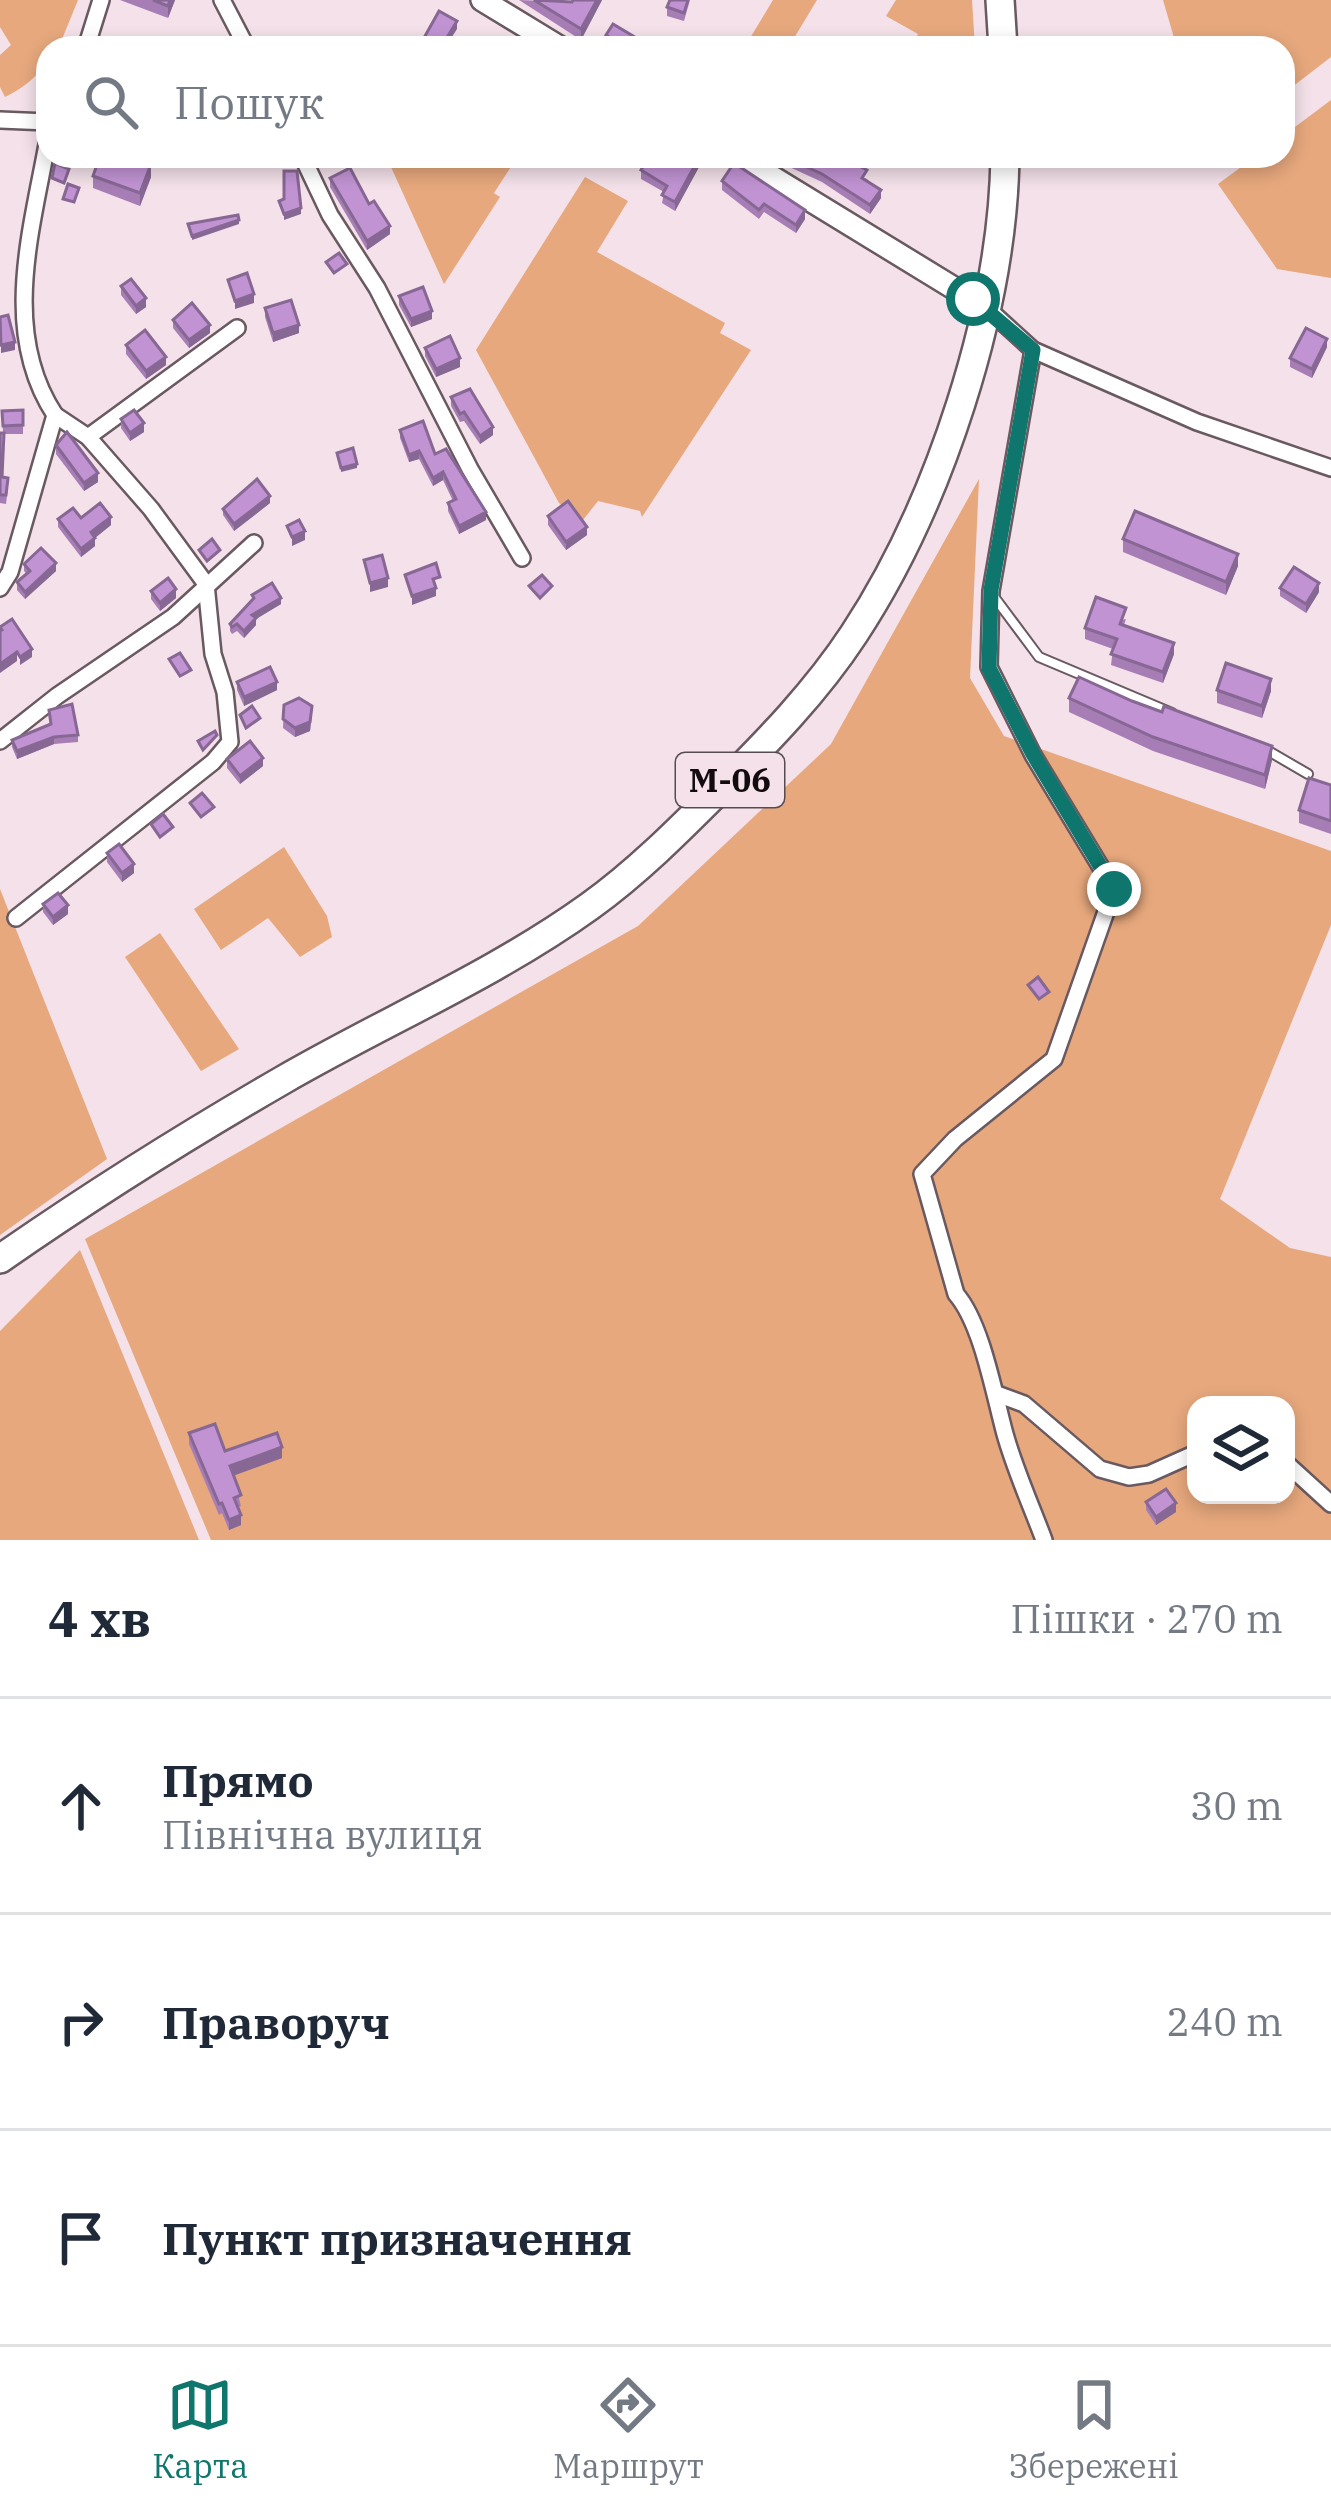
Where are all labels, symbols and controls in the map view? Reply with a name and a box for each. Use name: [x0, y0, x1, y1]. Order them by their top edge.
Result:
search box: [36, 36, 1295, 168]
icon: search: [78, 69, 144, 135]
text: Пошук: [174, 73, 324, 131]
route start: [946, 272, 1000, 326]
road number: М-06: [676, 753, 784, 807]
route end: [1087, 862, 1141, 916]
map controls: [1187, 1396, 1295, 1504]
button: layers: [1187, 1396, 1295, 1504]
text: 4 хв: [48, 1585, 151, 1651]
text: Пішки · 270 m: [1010, 1593, 1283, 1644]
text: Прямо: [162, 1751, 314, 1809]
icon: ahead: [48, 1773, 114, 1839]
text: 30 m: [1190, 1780, 1283, 1831]
text: Північна вулиця: [162, 1809, 483, 1860]
icon: right: [48, 1989, 114, 2055]
text: Праворуч: [162, 1993, 390, 2051]
text: 240 m: [1167, 1996, 1283, 2047]
icon: arrive: [48, 2205, 114, 2271]
text: Пункт призначення: [162, 2209, 632, 2267]
tab: Карта: [152, 2372, 248, 2487]
tab: Маршрут: [553, 2372, 704, 2487]
tab: Збережені: [1009, 2372, 1179, 2487]

